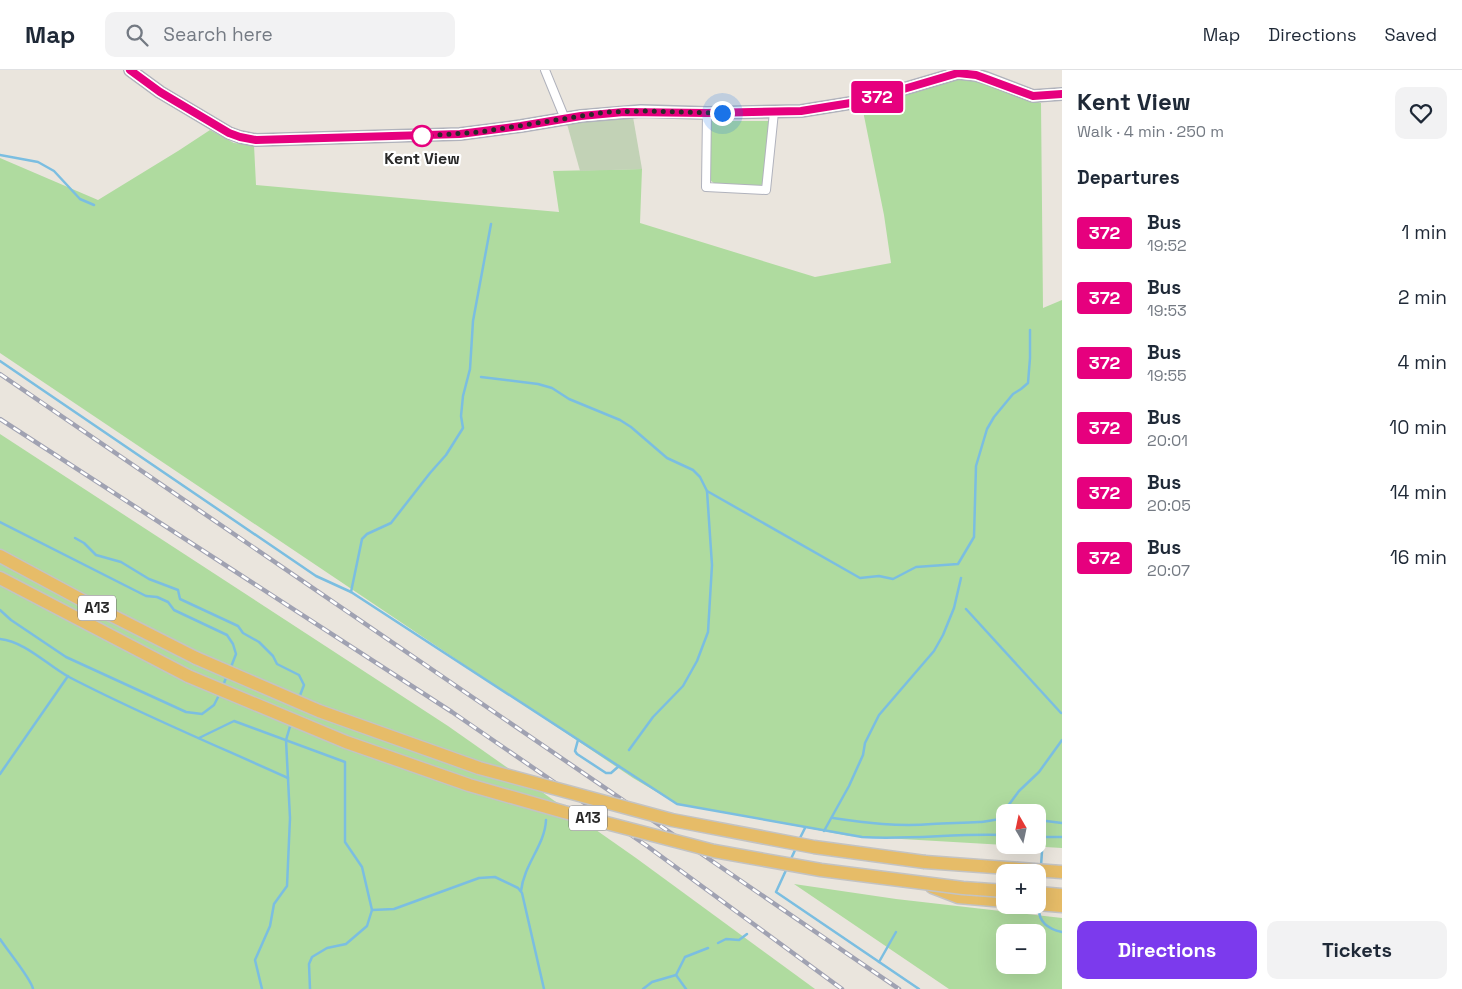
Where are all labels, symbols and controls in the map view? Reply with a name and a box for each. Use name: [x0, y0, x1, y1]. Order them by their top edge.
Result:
search box: [105, 12, 455, 57]
text: Map: [25, 19, 75, 50]
icon: search: [123, 21, 151, 49]
text: Search here: [163, 22, 273, 47]
text: Map: [1203, 23, 1240, 46]
text: Directions: [1268, 23, 1357, 46]
text: Saved: [1385, 23, 1437, 46]
line badge: 372: [848, 81, 906, 113]
text: 372: [861, 85, 893, 108]
text: Kent View: [1077, 86, 1191, 117]
button: heart: [1395, 87, 1447, 139]
your location: [710, 101, 735, 126]
text: Walk · 4 min · 250 m: [1077, 121, 1224, 142]
marker: Kent View: [411, 125, 433, 147]
place label: Kent View: [384, 148, 460, 169]
text: Departures: [1077, 165, 1180, 190]
text: Bus: [1147, 210, 1181, 235]
text: 1 min: [1402, 220, 1447, 245]
text: 372: [1089, 221, 1120, 244]
text: 19:52: [1147, 235, 1187, 256]
text: Bus: [1147, 275, 1181, 300]
text: 2 min: [1398, 285, 1447, 310]
text: 372: [1089, 286, 1120, 309]
text: 19:53: [1147, 300, 1187, 321]
text: Bus: [1147, 340, 1181, 365]
text: 4 min: [1398, 350, 1447, 375]
text: 372: [1089, 351, 1120, 374]
text: 19:55: [1147, 365, 1187, 386]
text: Bus: [1147, 405, 1181, 430]
text: 10 min: [1389, 415, 1447, 440]
text: 372: [1089, 416, 1120, 439]
text: 20:01: [1147, 430, 1188, 451]
text: Bus: [1147, 470, 1181, 495]
text: 14 min: [1390, 480, 1447, 505]
text: 372: [1089, 481, 1120, 504]
text: 20:05: [1147, 495, 1191, 516]
text: Bus: [1147, 535, 1181, 560]
text: 16 min: [1390, 545, 1447, 570]
text: 372: [1089, 546, 1120, 569]
text: 20:07: [1147, 560, 1190, 581]
road number: A13: [78, 596, 116, 620]
north arrow: [996, 804, 1046, 854]
map controls: [996, 804, 1046, 974]
road number: A13: [569, 806, 607, 830]
button: +: [996, 864, 1046, 914]
button: Directions: [1077, 921, 1257, 979]
button: Tickets: [1267, 921, 1447, 979]
button: −: [996, 924, 1046, 974]

